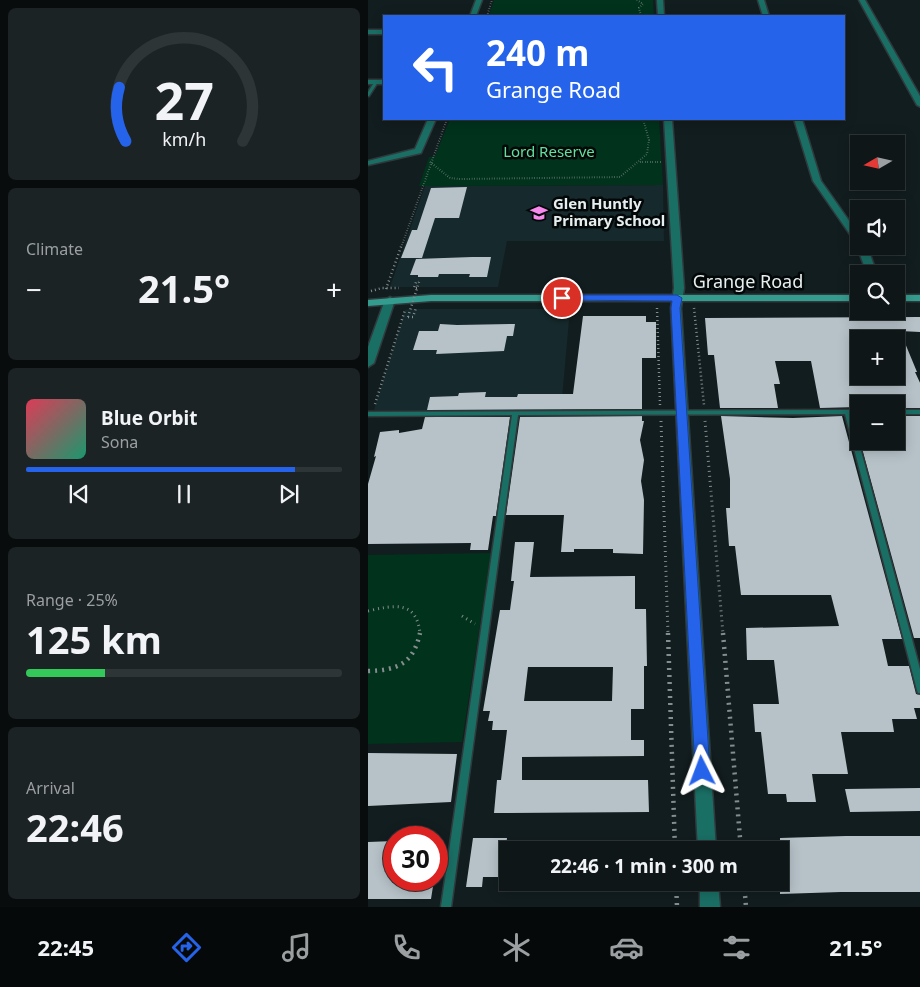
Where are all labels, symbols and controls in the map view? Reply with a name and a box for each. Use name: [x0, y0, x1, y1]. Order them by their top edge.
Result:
text: 240 m: [486, 29, 589, 76]
icon: left: [403, 35, 468, 100]
text: 27: [154, 64, 214, 135]
text: Grange Road: [486, 74, 621, 104]
text: km/h: [162, 127, 206, 151]
north arrow: [850, 135, 906, 190]
map controls: [850, 135, 905, 450]
park label: Lord Reserve: [503, 141, 595, 161]
place label: Glen Huntly Primary School: [553, 193, 665, 230]
button: sound: [850, 200, 905, 255]
school or university icon: Glen Huntly Primary School: [529, 203, 549, 223]
text: Climate: [26, 238, 83, 260]
text: 21.5°: [138, 262, 230, 314]
button: search: [850, 265, 905, 320]
street label: Grange Road: [693, 269, 803, 293]
text: −: [26, 270, 42, 308]
text: +: [326, 270, 342, 308]
pin: [541, 277, 583, 319]
icon: arrive: [548, 284, 576, 312]
button: +: [850, 330, 905, 385]
button: −: [850, 395, 905, 450]
text: Blue Orbit: [101, 405, 197, 431]
text: Sona: [101, 431, 138, 453]
icon: previous: [65, 480, 93, 508]
icon: pause: [170, 480, 198, 508]
icon: next: [275, 480, 303, 508]
text: Range · 25%: [26, 589, 118, 611]
text: 125 km: [26, 613, 162, 665]
position arrow: [675, 744, 727, 796]
text: Arrival: [26, 777, 75, 799]
text: 22:46: [26, 801, 124, 853]
speed limit sign: 30: [383, 826, 448, 891]
text: 22:46 · 1 min · 300 m: [550, 853, 738, 879]
icon: directions: [169, 930, 204, 965]
icon: music: [279, 930, 314, 965]
icon: phone: [389, 930, 424, 965]
icon: climate: [499, 930, 534, 965]
icon: car: [609, 930, 644, 965]
icon: filters: [719, 930, 754, 965]
text: 22:45: [38, 932, 94, 962]
text: 21.5°: [829, 932, 882, 962]

